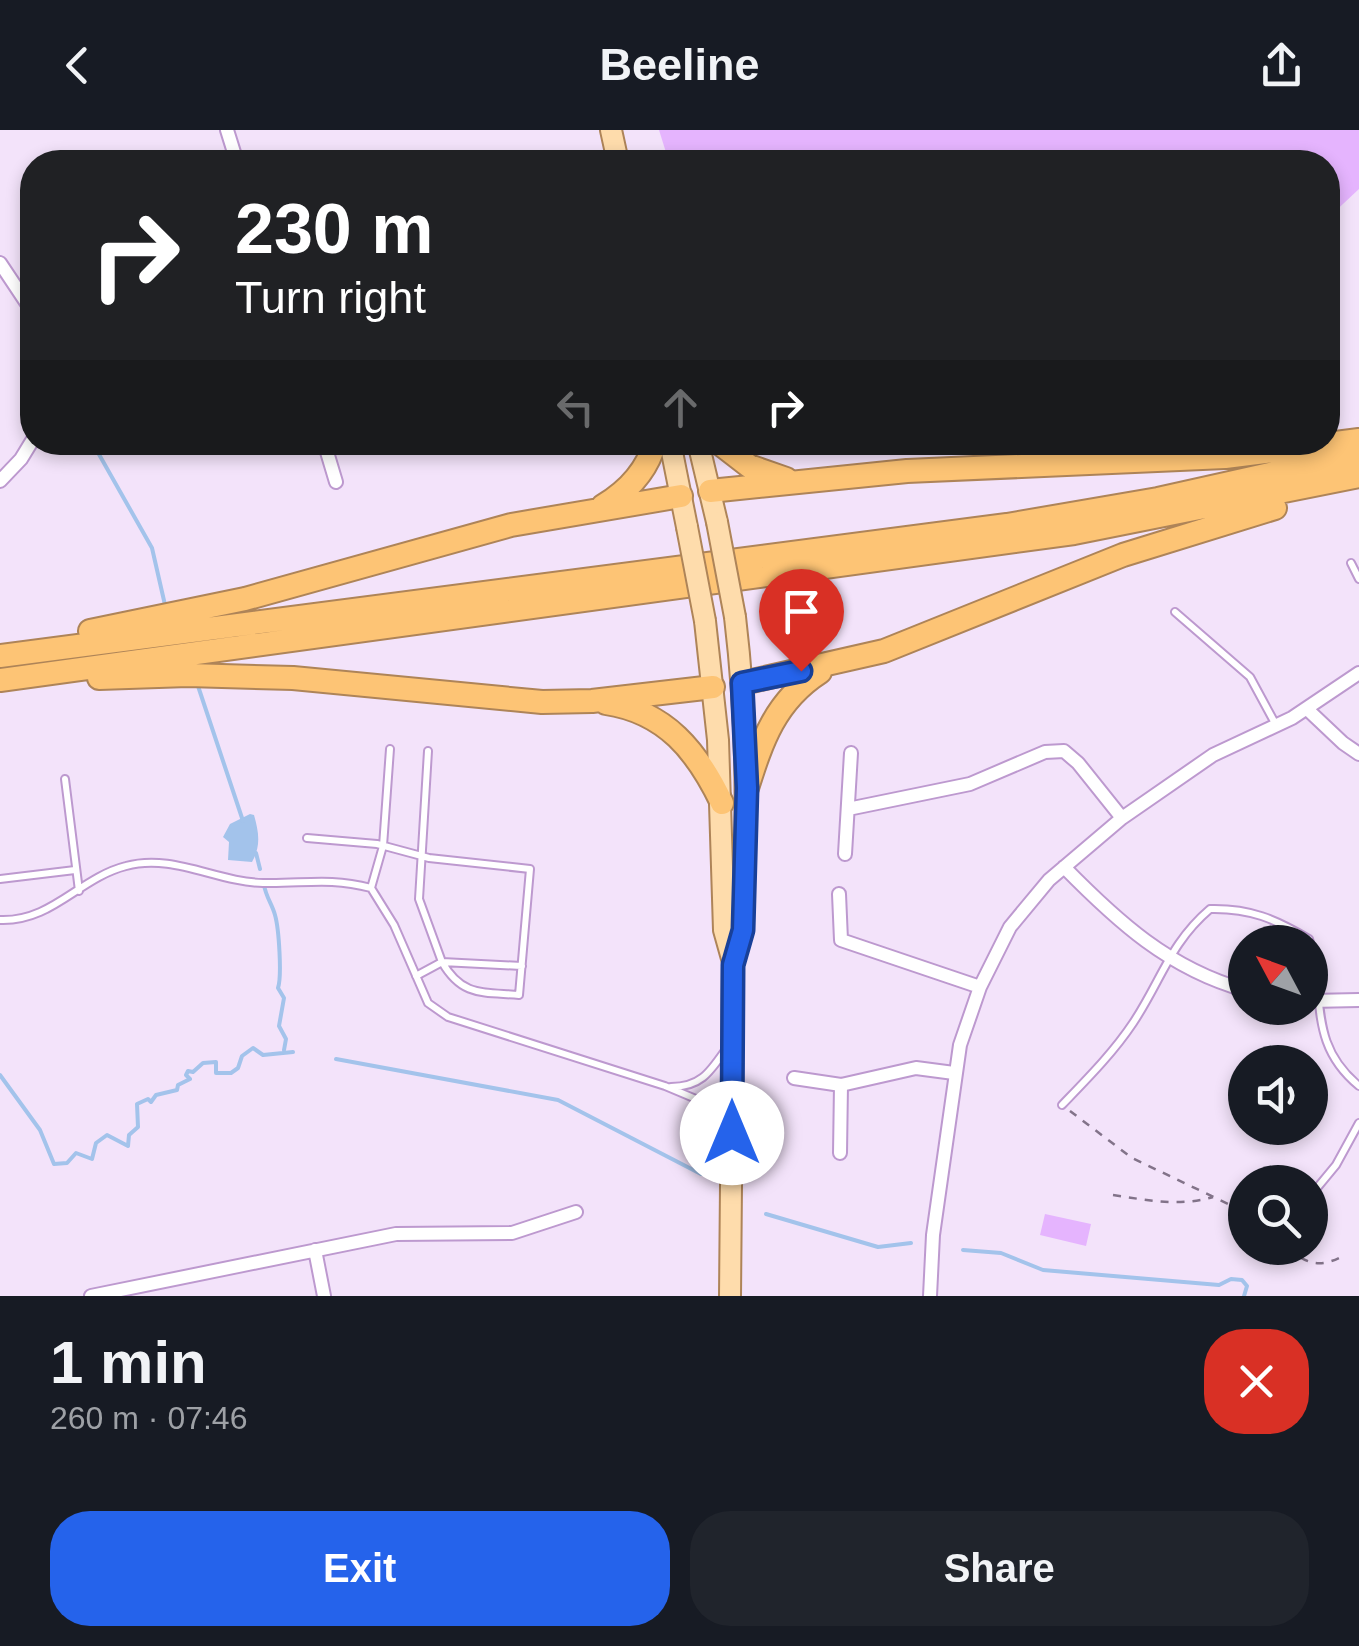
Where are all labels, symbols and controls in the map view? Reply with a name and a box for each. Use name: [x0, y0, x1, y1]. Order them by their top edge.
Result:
icon: back: [50, 38, 105, 93]
icon: share: [1254, 38, 1309, 93]
text: Beeline: [599, 39, 760, 90]
icon: right: [70, 190, 200, 320]
text: 230 m: [235, 190, 433, 268]
text: Turn right: [235, 272, 426, 323]
icon: left: [548, 380, 603, 435]
icon: ahead: [653, 380, 708, 435]
icon: right: [758, 380, 813, 435]
pin: [759, 569, 844, 672]
icon: arrive: [774, 584, 829, 639]
north arrow: [1228, 925, 1328, 1025]
map controls: [1228, 925, 1328, 1265]
button: sound: [1228, 1045, 1328, 1145]
position arrow: [680, 1081, 784, 1185]
button: search: [1228, 1165, 1328, 1265]
text: 1 min: [50, 1329, 207, 1396]
button: close: [1204, 1329, 1309, 1434]
text: 260 m · 07:46: [50, 1400, 247, 1436]
button: Exit: [50, 1511, 670, 1626]
button: Share: [690, 1511, 1309, 1626]

